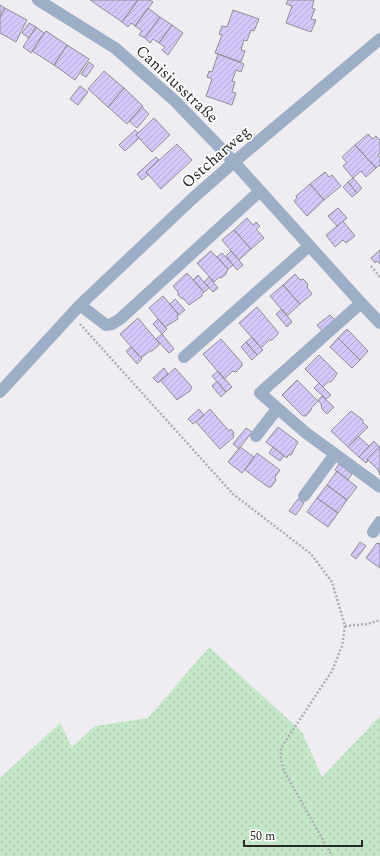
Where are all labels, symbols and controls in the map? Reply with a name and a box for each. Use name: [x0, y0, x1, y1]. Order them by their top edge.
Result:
street label: Canisiusstraße: [130, 39, 224, 129]
street label: Ostcharweg: [176, 120, 256, 194]
scale bar: [244, 822, 362, 848]
text: 50 m: [250, 827, 275, 846]

